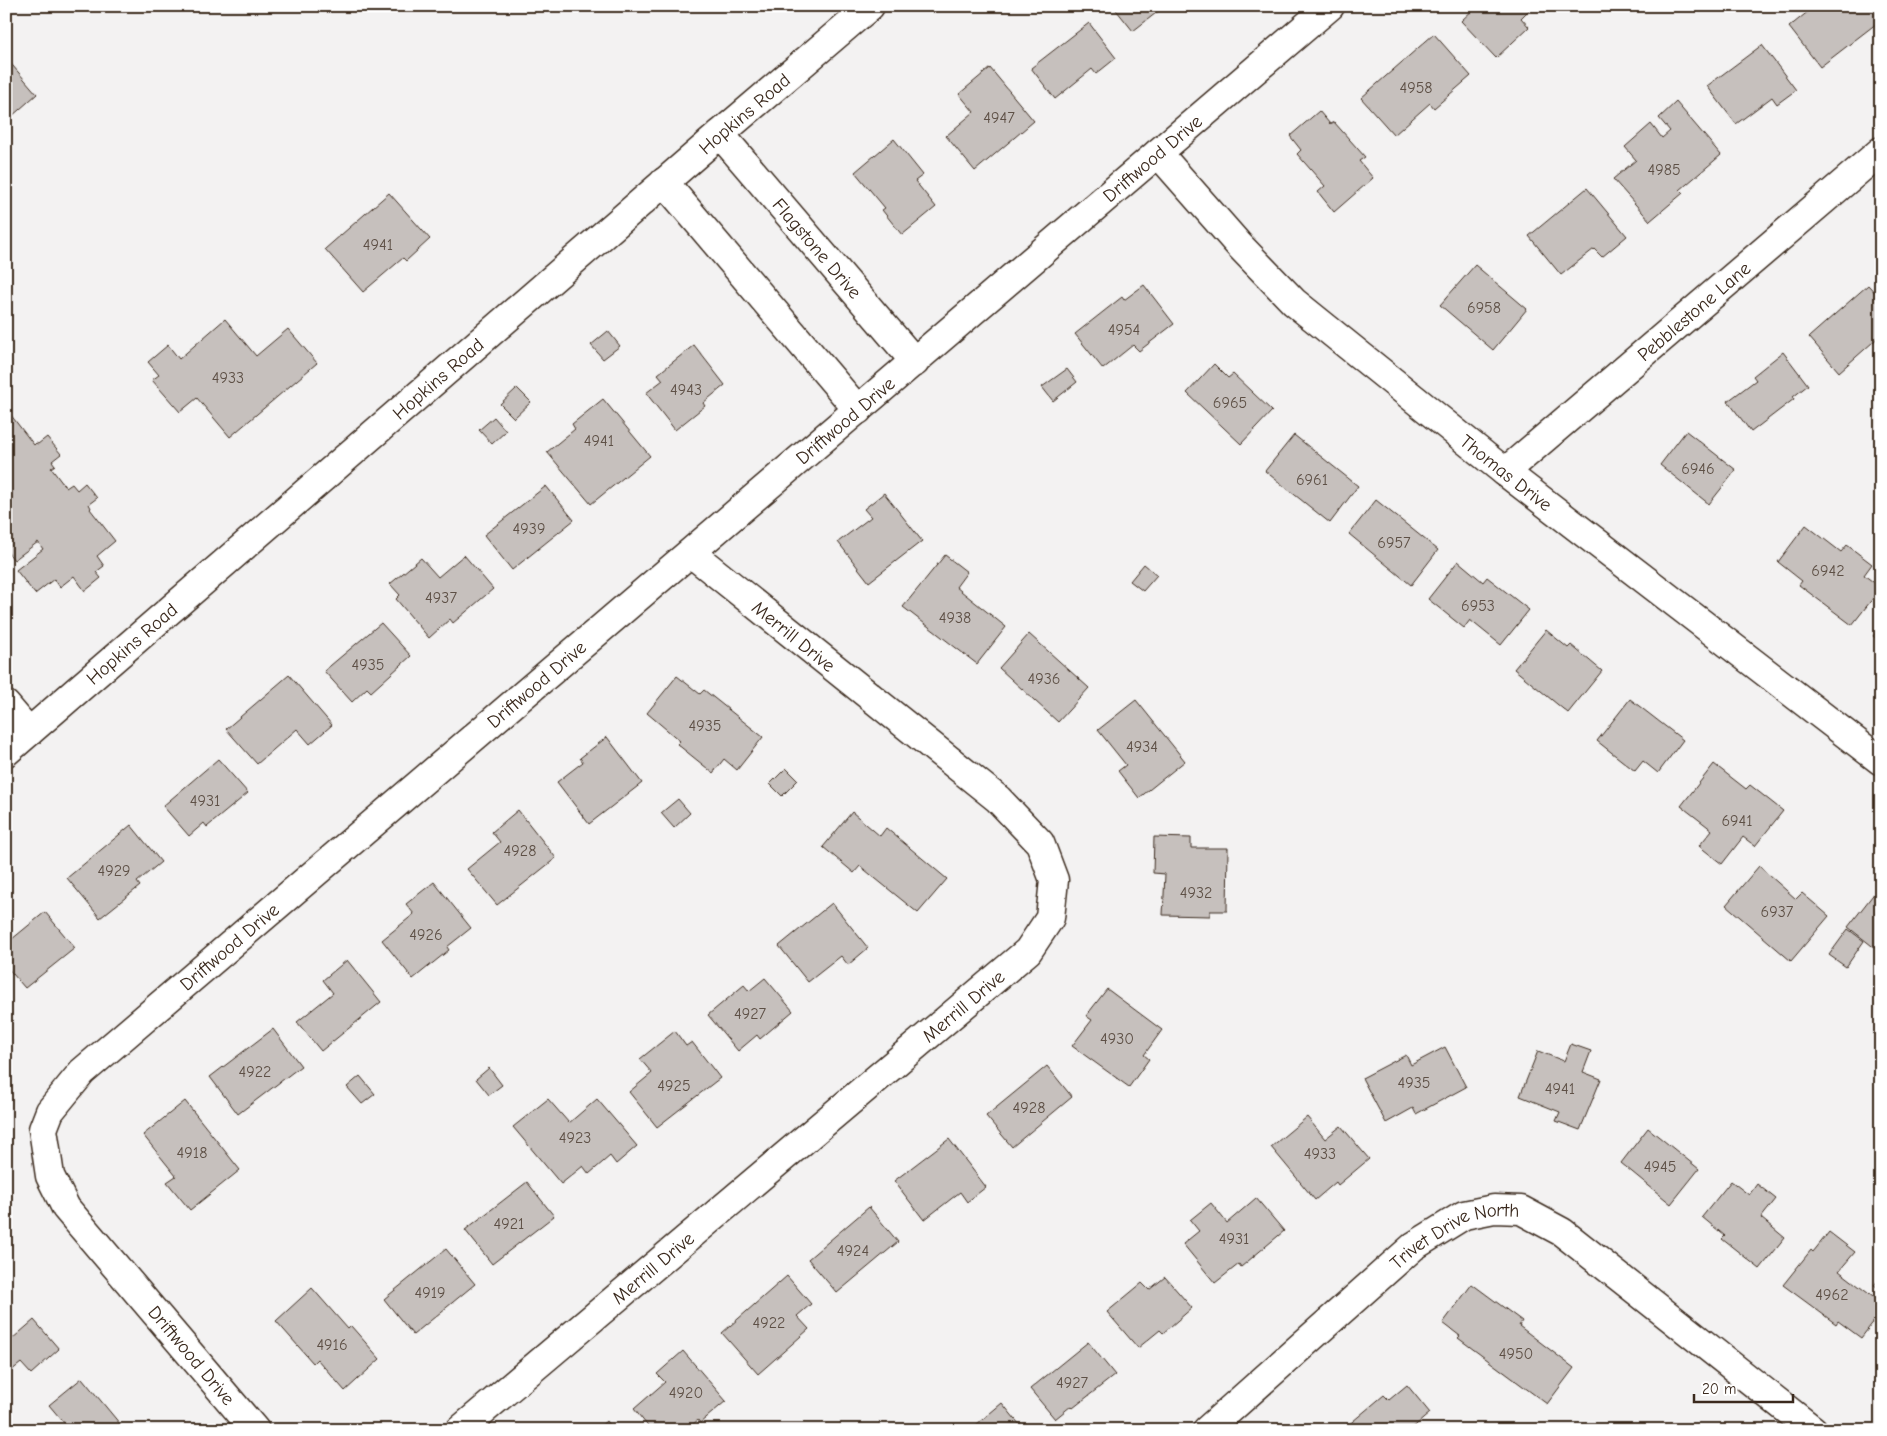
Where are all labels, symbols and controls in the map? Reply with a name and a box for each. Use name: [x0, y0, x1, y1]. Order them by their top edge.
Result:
street label: Hopkins Road: [695, 69, 795, 159]
house number: 4958: [1399, 79, 1433, 97]
house number: 4947: [983, 109, 1015, 127]
street label: Driftwood Drive: [1099, 110, 1207, 207]
house number: 4985: [1647, 161, 1681, 179]
street label: Flagstone Drive: [768, 194, 866, 303]
house number: 4941: [363, 236, 393, 254]
street label: Pebblestone Lane: [1633, 257, 1755, 366]
house number: 6958: [1467, 299, 1501, 317]
house number: 4954: [1108, 321, 1140, 339]
street label: Hopkins Road: [388, 334, 488, 424]
house number: 4933: [212, 369, 244, 387]
street label: Driftwood Drive: [792, 373, 900, 469]
house number: 4943: [670, 381, 702, 399]
house number: 6965: [1213, 394, 1247, 412]
street label: Thomas Drive: [1455, 430, 1556, 516]
house number: 4941: [584, 432, 614, 450]
house number: 6946: [1681, 460, 1715, 478]
house number: 6961: [1296, 471, 1328, 489]
house number: 4939: [513, 520, 545, 538]
house number: 6957: [1377, 534, 1411, 552]
house number: 6942: [1811, 562, 1845, 580]
house number: 4937: [425, 589, 457, 607]
street label: Merrill Drive: [747, 597, 839, 677]
house number: 6953: [1461, 597, 1495, 615]
street label: Hopkins Road: [82, 599, 182, 690]
house number: 4938: [939, 609, 971, 627]
street label: Driftwood Drive: [483, 636, 591, 733]
house number: 4935: [351, 656, 385, 674]
house number: 4936: [1027, 670, 1061, 688]
house number: 4935: [688, 717, 722, 735]
house number: 4934: [1126, 738, 1158, 756]
house number: 4931: [190, 792, 220, 810]
house number: 6941: [1721, 812, 1753, 830]
house number: 4928: [504, 842, 536, 860]
house number: 4929: [97, 862, 131, 880]
house number: 4932: [1180, 884, 1212, 902]
street label: Driftwood Drive: [176, 899, 284, 995]
house number: 6937: [1761, 903, 1794, 921]
house number: 4926: [409, 926, 443, 944]
street label: Merrill Drive: [918, 966, 1009, 1047]
house number: 4927: [734, 1005, 766, 1023]
house number: 4930: [1100, 1030, 1134, 1048]
house number: 4922: [239, 1063, 271, 1081]
house number: 4935: [1397, 1074, 1431, 1092]
house number: 4925: [657, 1077, 691, 1095]
house number: 4941: [1545, 1080, 1575, 1098]
house number: 4928: [1013, 1099, 1045, 1117]
house number: 4923: [559, 1129, 591, 1147]
house number: 4918: [177, 1144, 207, 1162]
house number: 4933: [1304, 1145, 1336, 1163]
house number: 4945: [1644, 1158, 1676, 1176]
street label: Trivet Drive North: [1386, 1199, 1520, 1274]
house number: 4921: [494, 1215, 524, 1233]
street label: Merrill Drive: [608, 1227, 699, 1309]
house number: 4931: [1219, 1230, 1249, 1248]
house number: 4924: [837, 1242, 869, 1260]
house number: 4919: [414, 1284, 446, 1302]
house number: 4962: [1815, 1286, 1849, 1304]
street label: Driftwood Drive: [143, 1301, 239, 1410]
house number: 4922: [753, 1314, 785, 1332]
house number: 4916: [316, 1336, 348, 1354]
house number: 4950: [1499, 1345, 1533, 1363]
scale bar: [1694, 1371, 1793, 1403]
house number: 4927: [1056, 1374, 1088, 1392]
text: 20 m: [1702, 1380, 1736, 1398]
house number: 4920: [669, 1384, 703, 1402]

